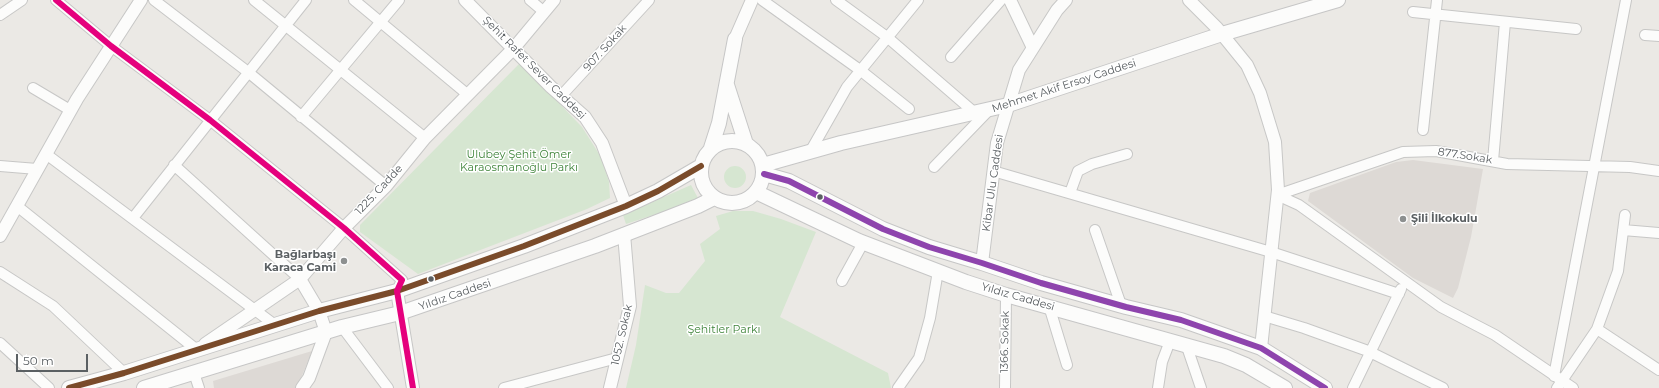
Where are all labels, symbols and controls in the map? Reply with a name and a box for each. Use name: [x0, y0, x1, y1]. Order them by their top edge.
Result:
street label: Şehit Rafet Sever Caddesi: [480, 14, 588, 122]
street label: 907. Sokak: [581, 22, 629, 74]
street label: Mehmet Akif Ersoy Caddesi: [990, 56, 1138, 116]
street label: Kibar Ulu Caddesi: [980, 134, 1006, 232]
street label: 877.Sokak: [1437, 145, 1493, 167]
park label: Ulubey Şehit Ömer Karaosmanoğlu Parkı: [460, 148, 578, 174]
street label: 1225. Cadde: [352, 162, 406, 218]
unlabelled marker: [815, 192, 825, 202]
place label: Şili İlkokulu: [1411, 212, 1478, 226]
marker: Şili İlkokulu: [1398, 214, 1408, 224]
place label: Bağlarbaşı Karaca Cami: [264, 248, 336, 274]
marker: Bağlarbaşı Karaca Cami: [339, 256, 349, 266]
unlabelled marker: [426, 274, 436, 284]
street label: Yıldız Caddesi: [417, 276, 493, 314]
street label: Yıldız Caddesi: [980, 280, 1056, 314]
street label: 1052. Sokak: [609, 303, 635, 367]
street label: 1366. Sokak: [998, 311, 1012, 373]
park label: Şehitler Parkı: [687, 323, 761, 337]
scale bar: [18, 346, 90, 372]
text: 50 m: [23, 353, 54, 368]

